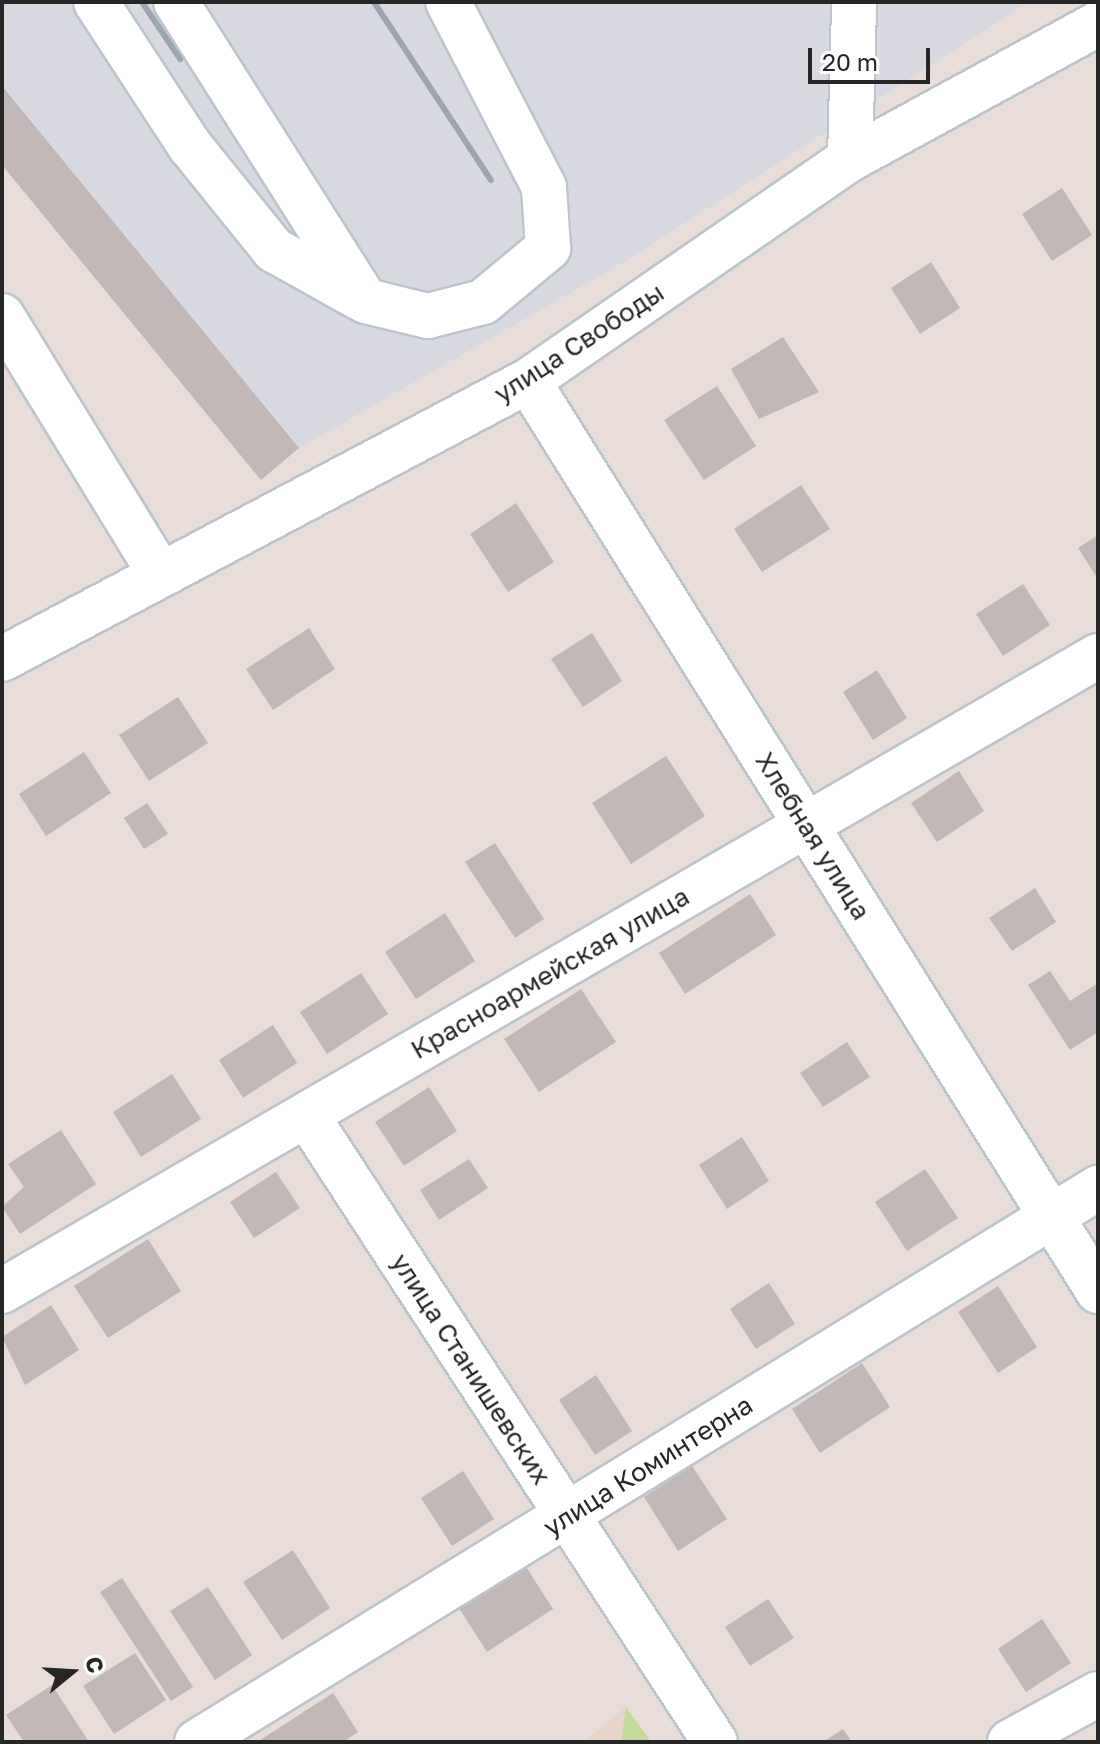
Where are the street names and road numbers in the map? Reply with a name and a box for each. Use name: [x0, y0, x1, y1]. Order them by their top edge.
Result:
street label: улица Свободы: [488, 276, 670, 410]
street label: Хлебная улица: [749, 747, 877, 925]
street label: Красноармейская улица: [405, 881, 695, 1065]
street label: улица Станишевских: [385, 1248, 557, 1490]
street label: улица Коминтерна: [538, 1389, 758, 1543]

